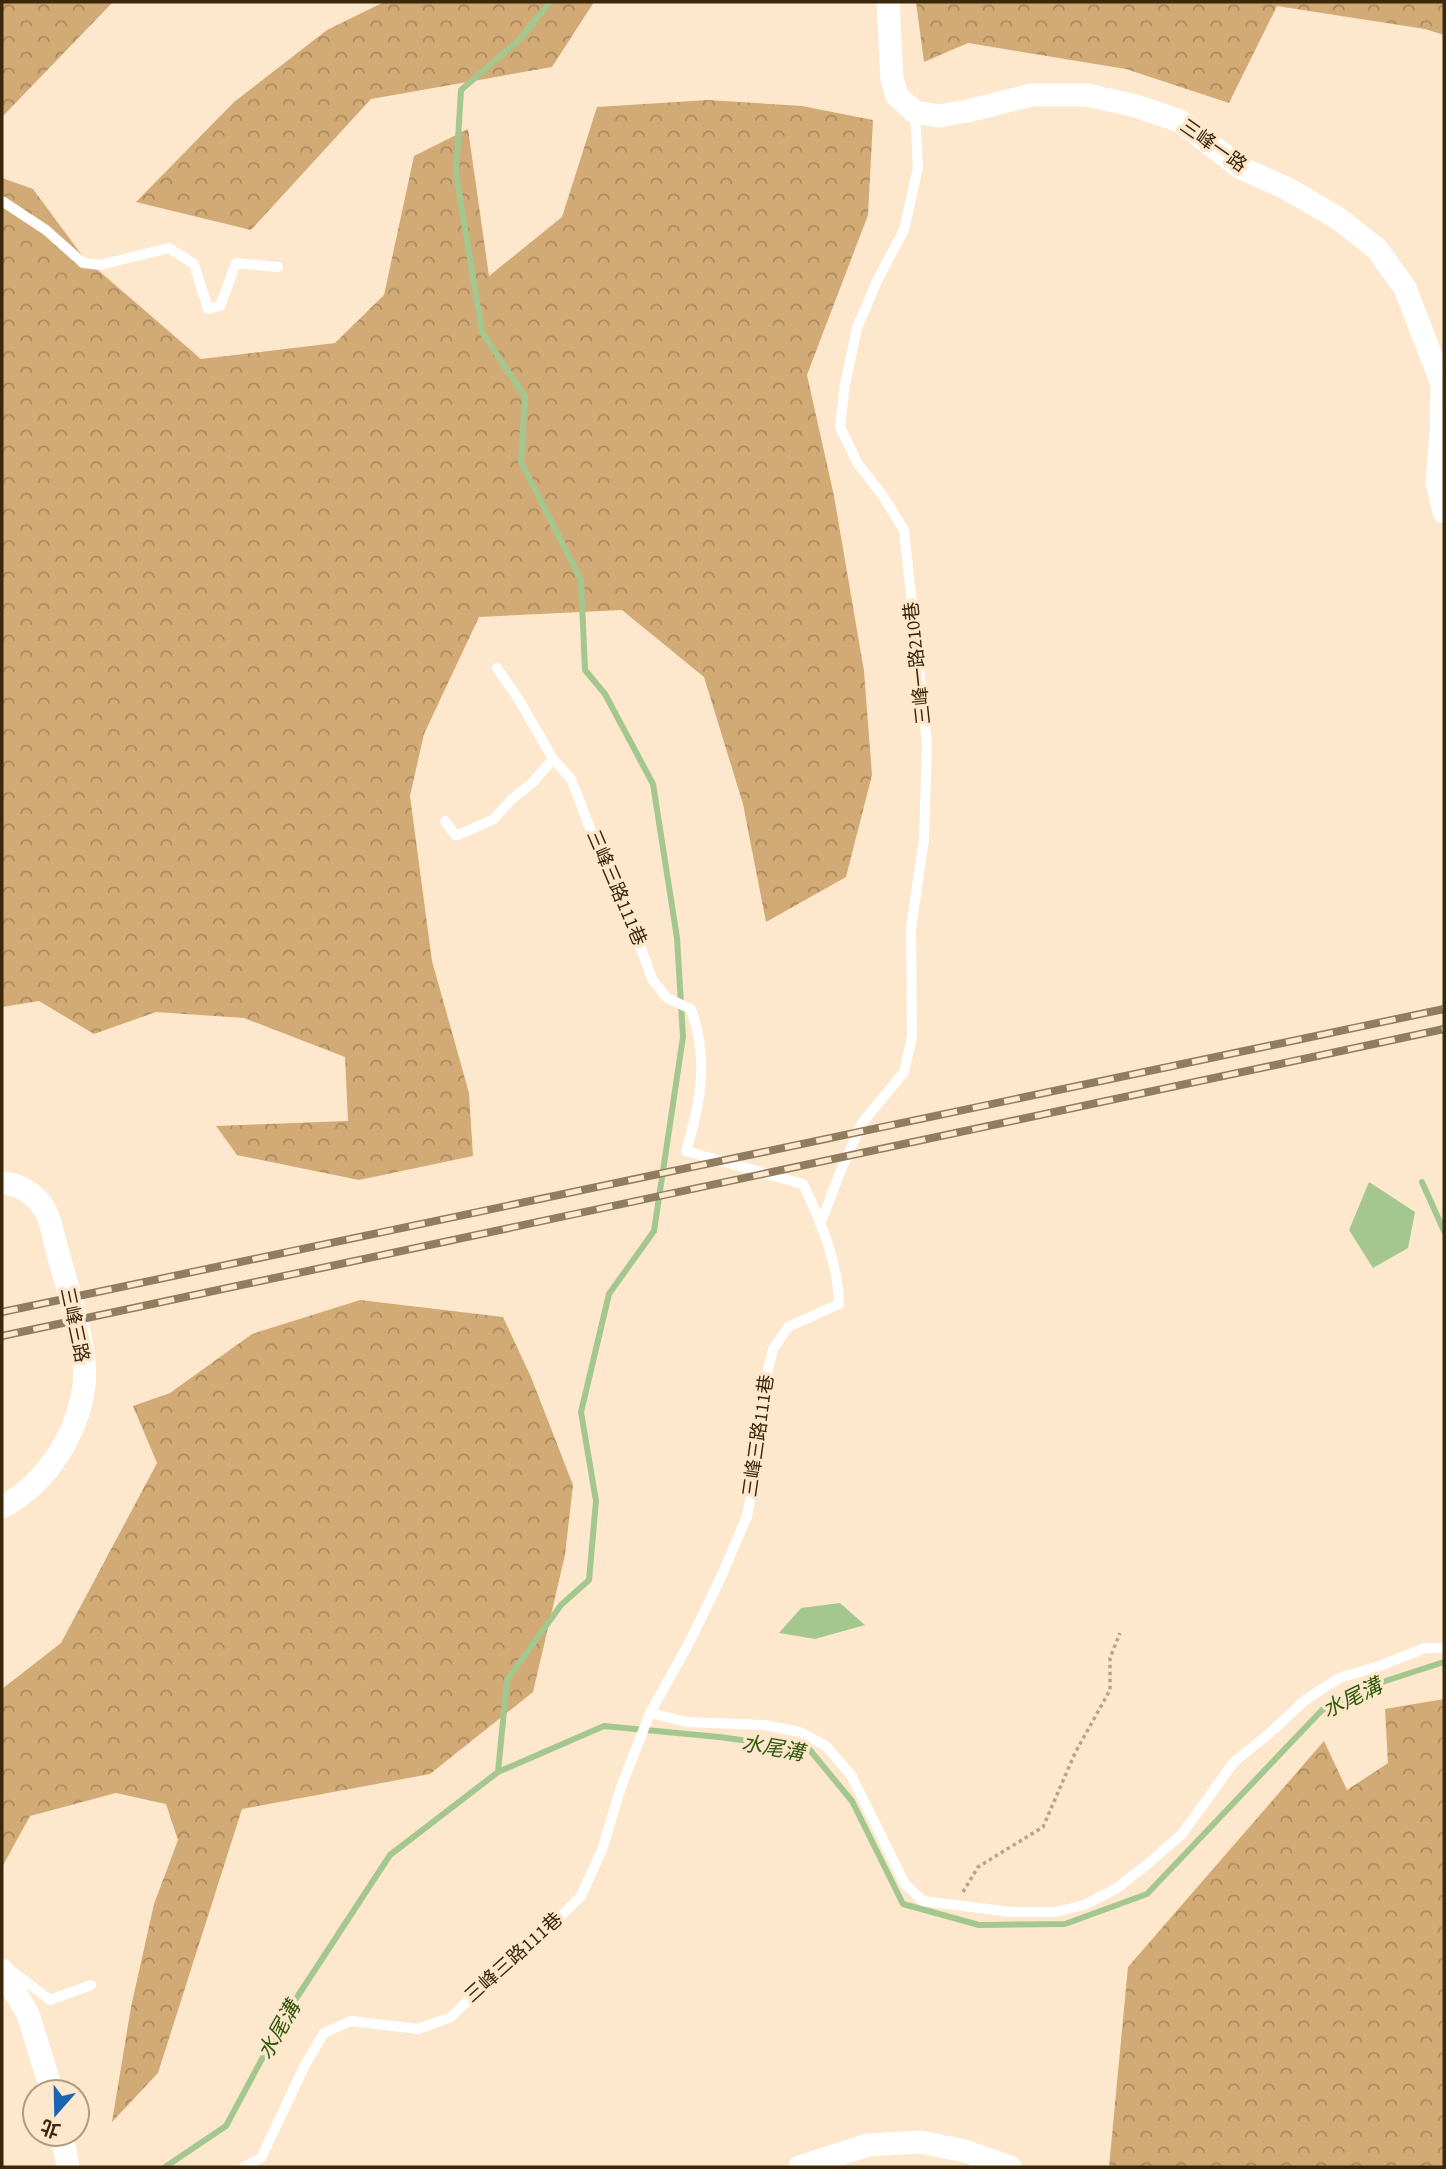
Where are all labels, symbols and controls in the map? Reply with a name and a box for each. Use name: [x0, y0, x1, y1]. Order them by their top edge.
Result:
street label: 三峰一路: [1174, 113, 1252, 179]
street label: 三峰一路210巷: [898, 600, 938, 726]
street label: 三峰三路111巷: [579, 826, 653, 950]
street label: 三峰三路: [53, 1285, 95, 1365]
street label: 三峰三路111巷: [737, 1373, 781, 1499]
water label: 水尾溝: [1317, 1669, 1390, 1725]
water label: 水尾溝: [739, 1728, 810, 1769]
street label: 三峰三路111巷: [459, 1907, 569, 2009]
water label: 水尾溝: [250, 1993, 309, 2065]
north arrow: [21, 2078, 91, 2148]
text: 北: [37, 2112, 64, 2144]

